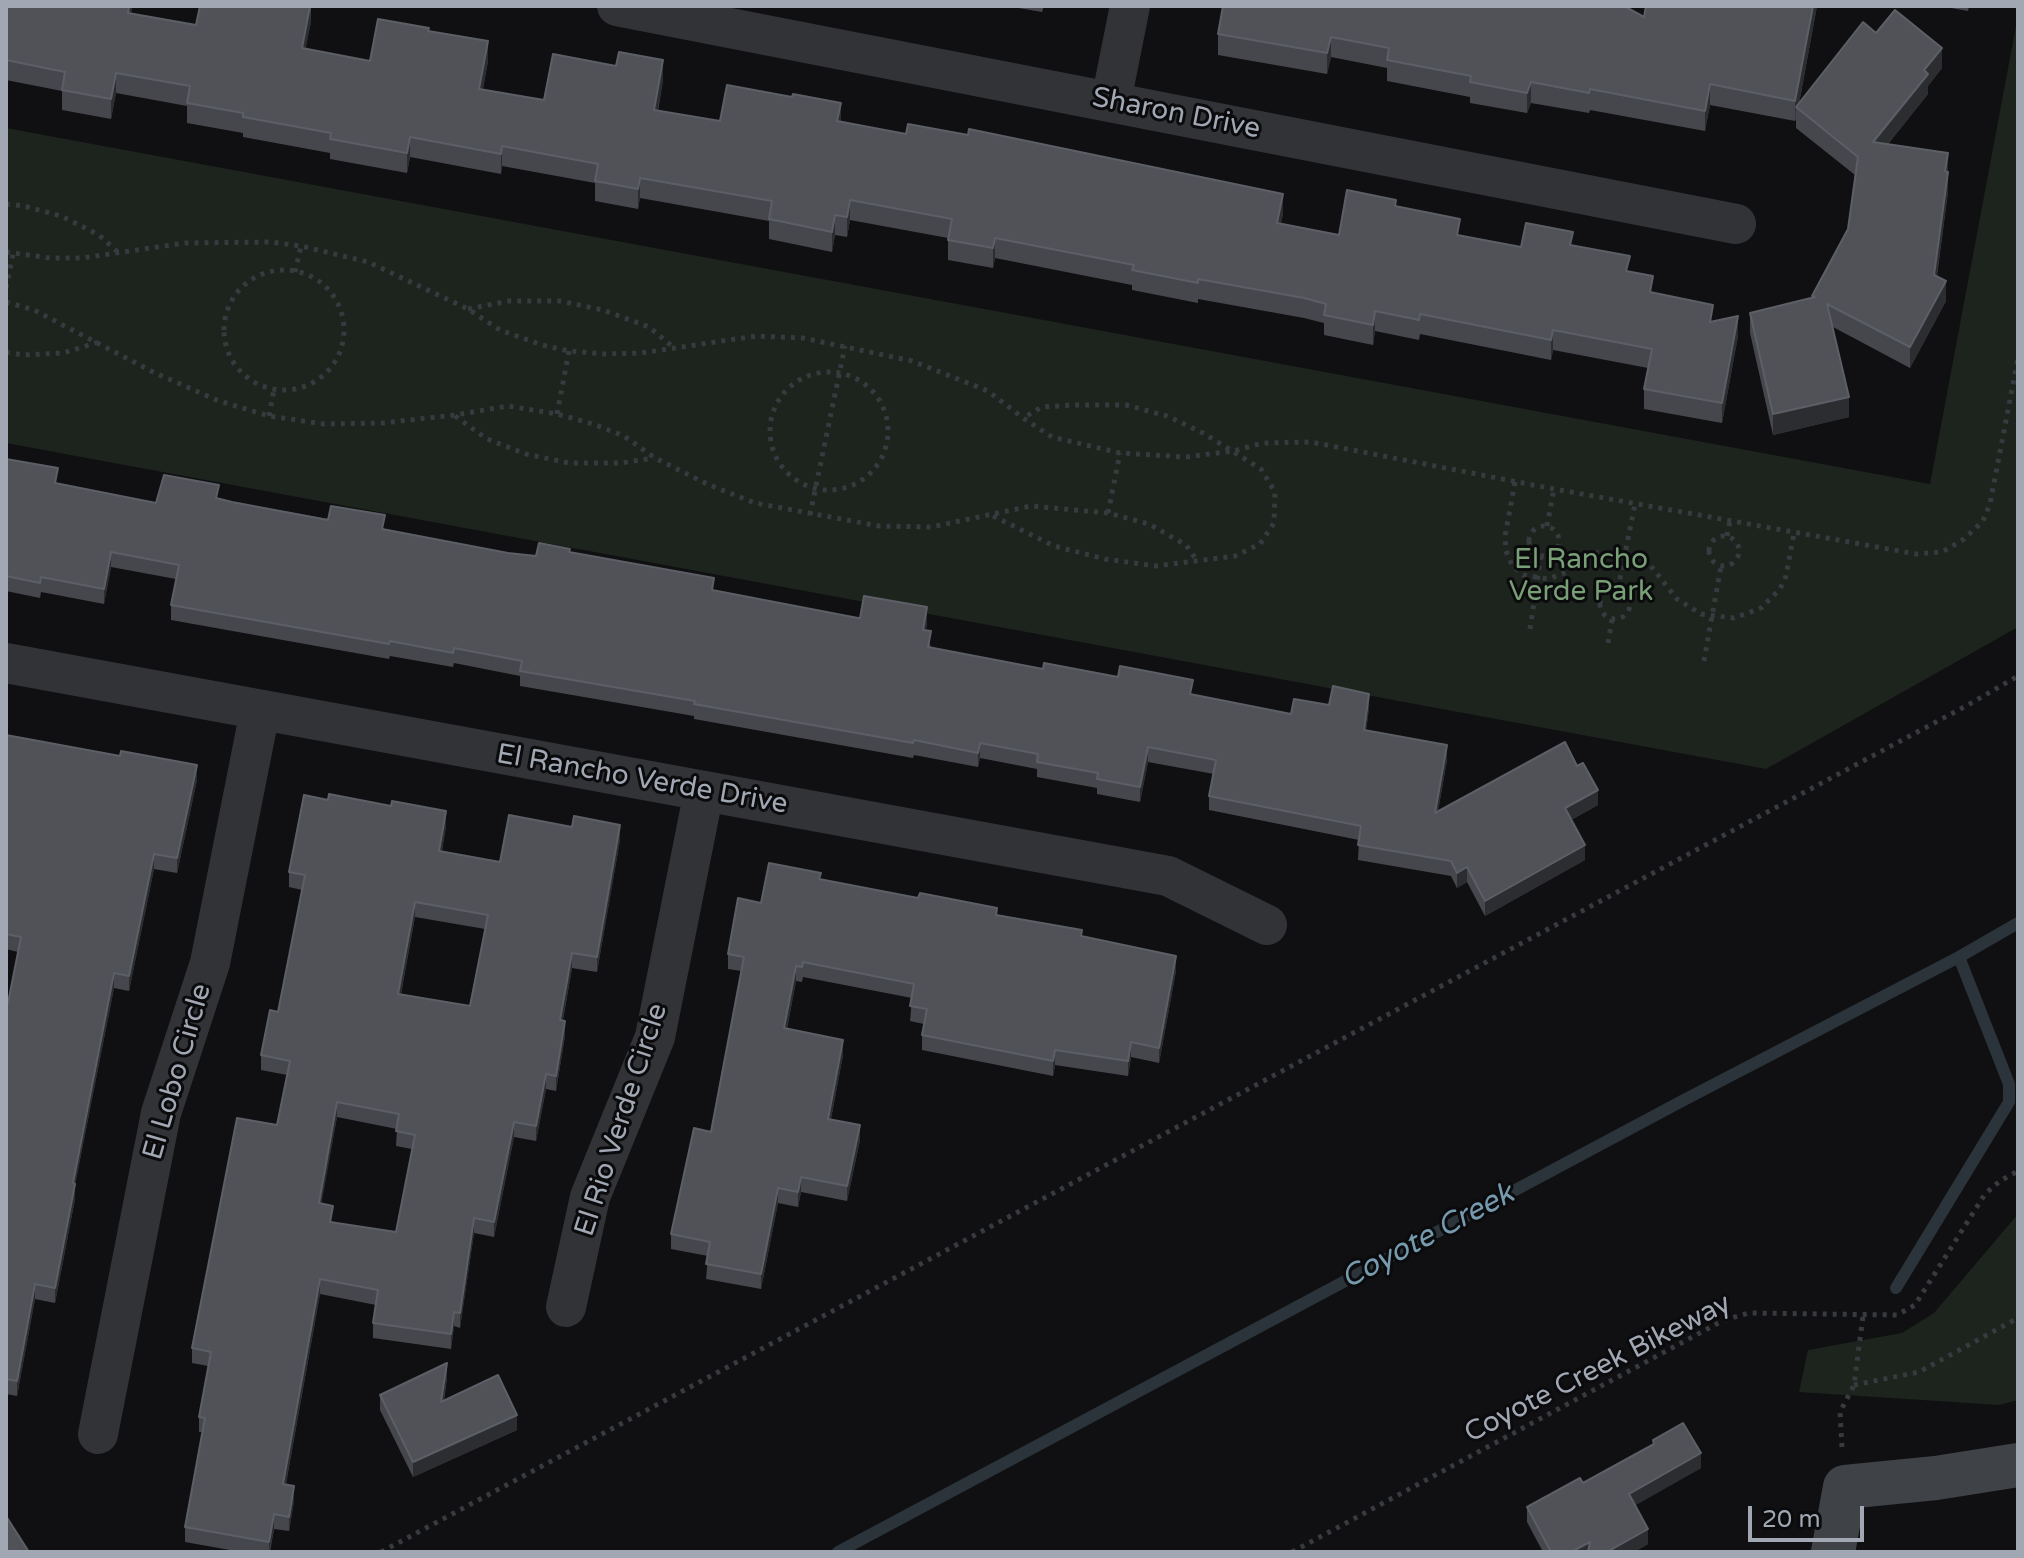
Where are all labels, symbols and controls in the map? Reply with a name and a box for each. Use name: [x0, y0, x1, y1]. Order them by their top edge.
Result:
street label: Sharon Drive: [1089, 81, 1263, 147]
park label: El Rancho Verde Park: [1509, 544, 1653, 610]
street label: El Rancho Verde Drive: [494, 738, 790, 822]
street label: El Lobo Circle: [137, 980, 219, 1164]
street label: El Rio Verde Circle: [569, 999, 675, 1241]
water label: Coyote Creek: [1335, 1176, 1521, 1298]
street label: Coyote Creek Bikeway: [1459, 1287, 1737, 1451]
scale bar: [1752, 1490, 1868, 1540]
text: 20 m: [1762, 1505, 1820, 1534]

